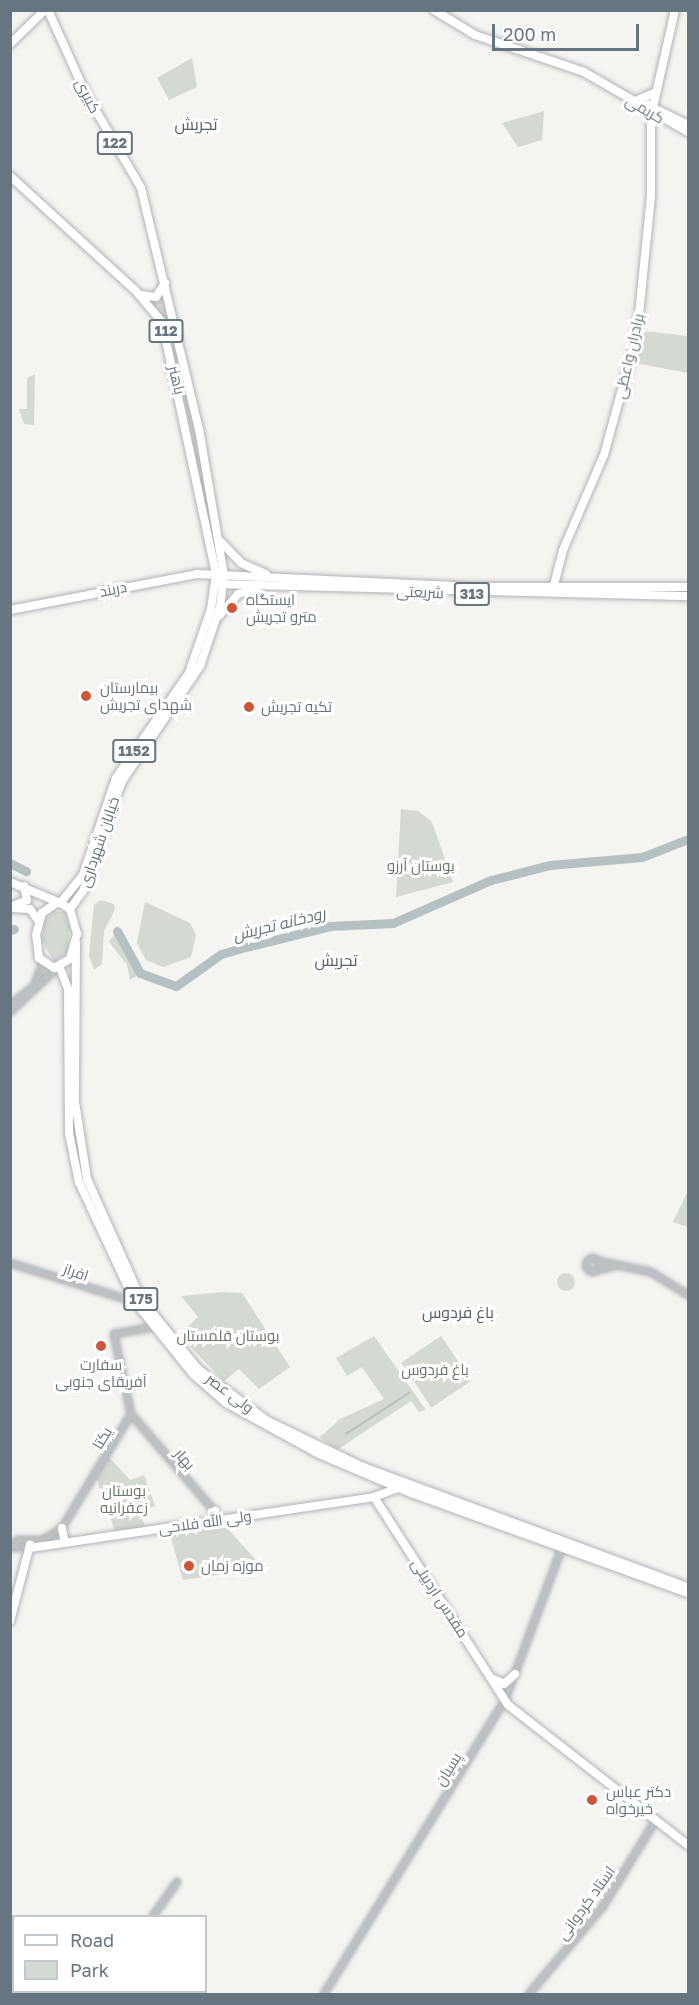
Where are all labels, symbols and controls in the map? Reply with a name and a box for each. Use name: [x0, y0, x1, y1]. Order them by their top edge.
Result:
scale bar: [495, 12, 642, 50]
text: 200 m: [503, 23, 556, 45]
street label: کبیری: [72, 76, 104, 116]
street label: کریمی: [623, 91, 667, 127]
district label: تجریش: [175, 114, 217, 134]
road number: 122: [96, 132, 134, 154]
street label: برادران واعظی: [610, 312, 648, 400]
road number: 112: [148, 320, 184, 342]
street label: باهنر: [165, 364, 189, 396]
street label: دربند: [98, 578, 128, 600]
street label: شریعتی: [396, 582, 444, 602]
road number: 313: [452, 583, 492, 605]
place label: ایستگاه مترو تجریش: [246, 590, 317, 625]
marker: ایستگاه مترو تجریش: [223, 599, 241, 617]
place label: بیمارستان شهدای تجریش: [100, 678, 192, 713]
marker: بیمارستان شهدای تجریش: [77, 687, 95, 705]
place label: تکیه تجریش: [261, 698, 332, 716]
marker: تکیه تجریش: [242, 700, 256, 714]
road number: 1152: [112, 740, 156, 762]
street label: خیابان شهرداری: [75, 794, 123, 890]
park label: بوستان آرزو: [387, 857, 455, 875]
water label: رودخانه تجریش: [231, 903, 327, 945]
district label: تجریش: [315, 950, 357, 970]
street label: افراز: [61, 1259, 91, 1285]
road number: 175: [123, 1288, 159, 1310]
district label: باغ فردوس: [422, 1302, 494, 1322]
park label: بوستان قلمستان: [176, 1327, 280, 1345]
marker: سفارت آفریقای جنوبی: [94, 1339, 108, 1353]
place label: سفارت آفریقای جنوبی: [55, 1355, 147, 1390]
park label: باغ فردوس: [401, 1361, 469, 1379]
street label: ولی عصر: [203, 1369, 257, 1417]
street label: یکتا: [88, 1424, 116, 1452]
street label: بهار: [171, 1445, 199, 1473]
park label: بوستان زعفرانیه: [100, 1481, 148, 1516]
street label: ولی‌ الله فلاحی: [157, 1507, 253, 1537]
street label: مقدس اردبیلی: [408, 1555, 472, 1641]
place label: موزه زمان: [201, 1557, 264, 1575]
marker: موزه زمان: [182, 1559, 196, 1573]
street label: پسیان: [431, 1749, 465, 1789]
place label: دکتر عباس خیرخواه: [606, 1782, 671, 1817]
marker: دکتر عباس خیرخواه: [583, 1791, 601, 1809]
street label: استاد کردوانی: [553, 1863, 619, 1943]
legend: [12, 1915, 207, 1993]
text: Road: [70, 1929, 114, 1951]
text: Park: [70, 1959, 109, 1981]

